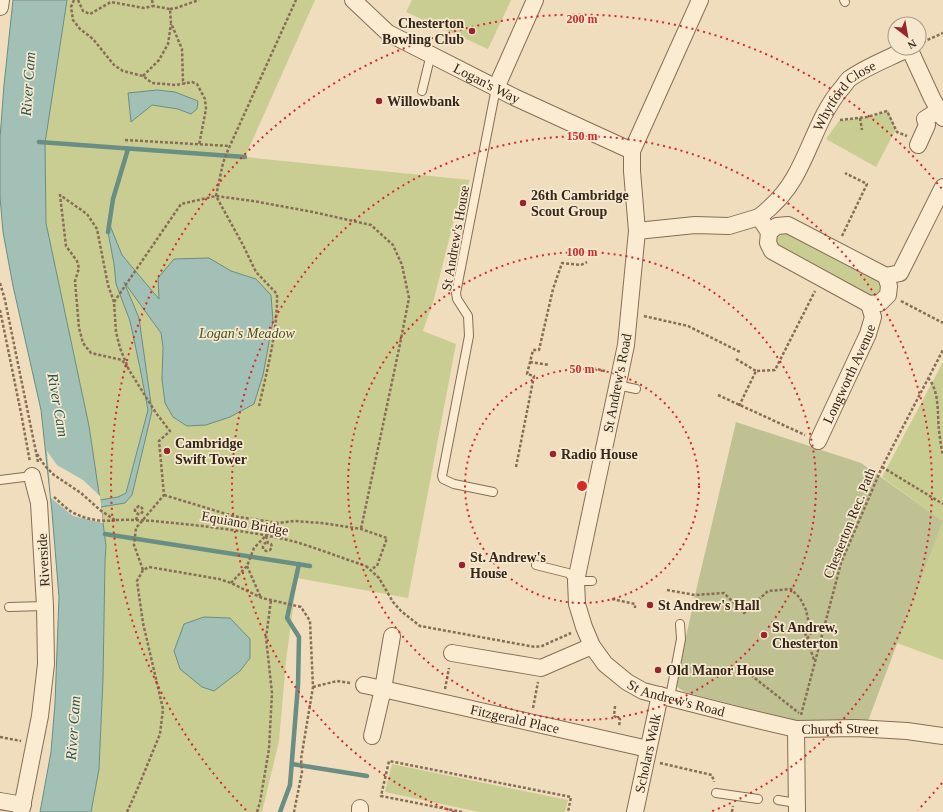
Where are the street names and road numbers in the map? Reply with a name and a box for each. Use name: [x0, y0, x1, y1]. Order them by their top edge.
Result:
street label: Whytford Close: [810, 58, 878, 133]
street label: Logan's Way: [451, 61, 522, 107]
street label: St Andrew's House: [439, 184, 472, 292]
street label: Longworth Avenue: [820, 323, 878, 426]
street label: St Andrew's Road: [601, 332, 634, 434]
street label: Chesterton Rec. Path: [820, 466, 878, 581]
street label: Equiano Bridge: [200, 508, 290, 539]
street label: Riverside: [35, 533, 52, 587]
street label: St Andrew's Road: [625, 677, 726, 720]
street label: Fitzgerald Place: [469, 702, 561, 737]
street label: Scholars Walk: [632, 712, 664, 794]
street label: Church Street: [801, 721, 879, 737]

